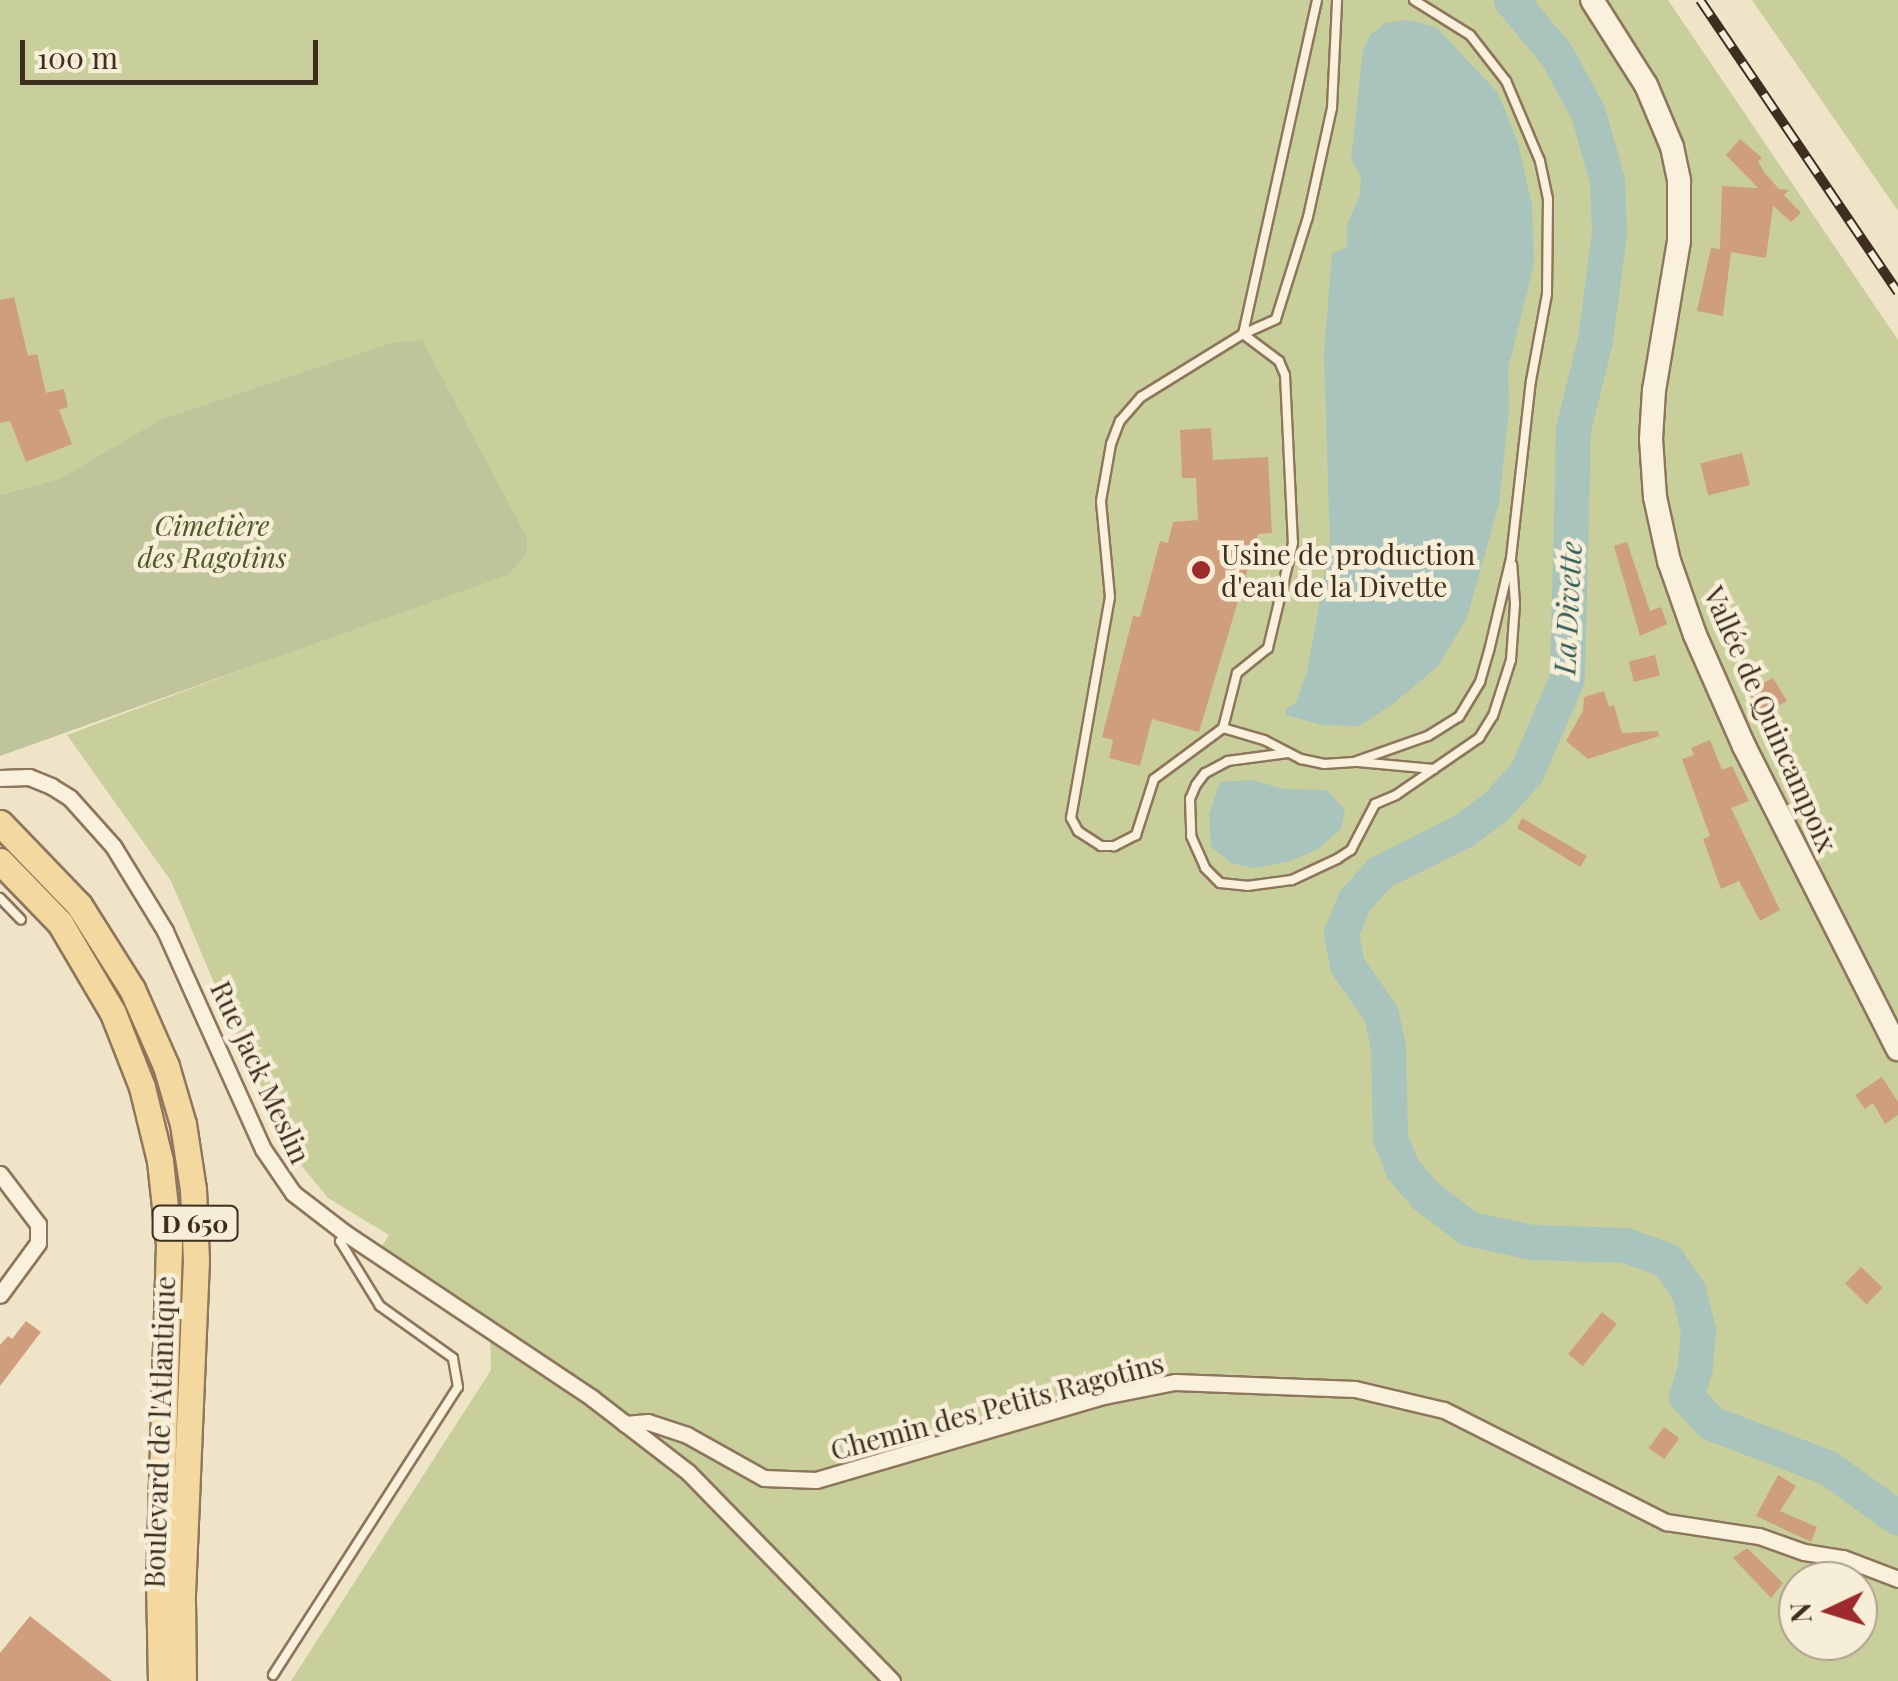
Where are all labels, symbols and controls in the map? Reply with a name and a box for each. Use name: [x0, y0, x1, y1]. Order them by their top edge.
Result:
scale bar: [25, 20, 322, 82]
text: 100 m: [37, 37, 118, 77]
park label: Cimetière des Ragotins: [137, 508, 287, 574]
place label: Usine de production d'eau de la Divette: [1221, 537, 1475, 603]
water label: La Divette: [1546, 540, 1588, 676]
marker: Usine de production d'eau de la Divette: [1190, 559, 1212, 581]
street label: Vallée de Quincampoix: [1697, 581, 1845, 857]
street label: Rue Jack Meslin: [204, 975, 318, 1169]
road number: D 650: [150, 1203, 240, 1243]
street label: Boulevard de l'Atlantique: [137, 1275, 181, 1589]
street label: Chemin des Petits Ragotins: [827, 1345, 1167, 1467]
north arrow: [1778, 1561, 1878, 1661]
text: N: [1780, 1602, 1819, 1624]

